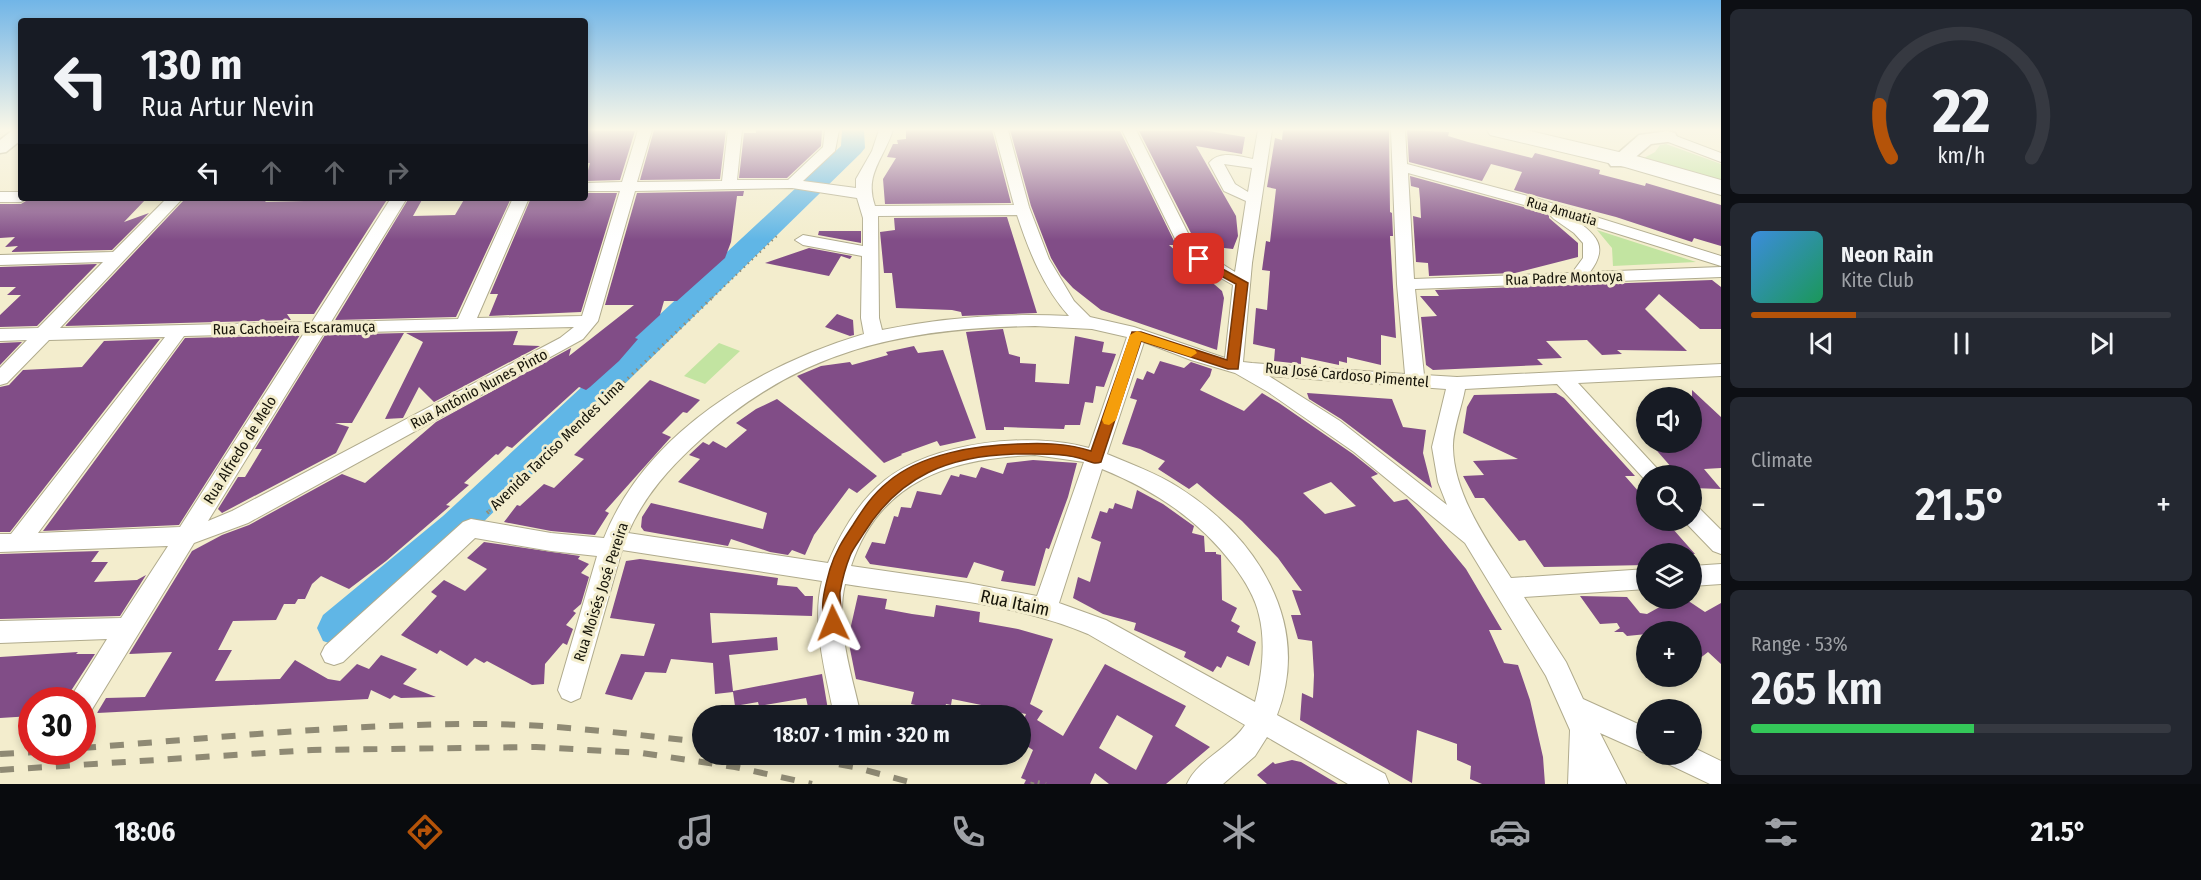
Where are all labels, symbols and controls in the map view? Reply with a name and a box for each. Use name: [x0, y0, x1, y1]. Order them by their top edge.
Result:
text: 130 m: [141, 40, 242, 90]
icon: left: [42, 42, 120, 120]
text: 22: [1931, 75, 1990, 150]
text: Rua Artur Nevin: [141, 91, 314, 123]
text: km/h: [1937, 144, 1985, 170]
icon: left: [192, 156, 225, 189]
icon: ahead: [255, 156, 288, 189]
icon: ahead: [318, 156, 351, 189]
icon: right: [381, 156, 414, 189]
street label: Rua Amuatia: [1525, 193, 1599, 230]
pin: [1173, 233, 1224, 284]
text: Neon Rain: [1841, 241, 1934, 268]
icon: arrive: [1182, 242, 1215, 275]
street label: Rua Padre Montoya: [1505, 267, 1623, 289]
text: Kite Club: [1841, 268, 1914, 292]
street label: Rua Cachoeira Escaramuça: [212, 318, 376, 338]
icon: previous: [1805, 327, 1838, 360]
icon: pause: [1945, 327, 1978, 360]
icon: next: [2085, 327, 2118, 360]
street label: Rua Antônio Nunes Pinto: [407, 345, 551, 433]
street label: Rua José Cardoso Pimentel: [1264, 359, 1430, 391]
street label: Avenida Tarciso Mendes Lima: [486, 376, 628, 514]
map controls: [1636, 387, 1702, 765]
button: sound: [1636, 387, 1702, 453]
street label: Rua Alfredo de Melo: [200, 393, 281, 507]
text: Climate: [1751, 448, 1813, 472]
button: search: [1636, 465, 1702, 531]
text: 21.5°: [1915, 478, 2007, 532]
text: −: [1751, 485, 1766, 525]
text: +: [2156, 485, 2171, 525]
street label: Rua Moisés José Pereira: [570, 520, 632, 664]
button: layers: [1636, 543, 1702, 609]
street label: Rua Itaim: [979, 585, 1051, 621]
position arrow: [801, 591, 865, 655]
button: +: [1636, 621, 1702, 687]
text: Range · 53%: [1751, 632, 1848, 656]
text: 265 km: [1751, 662, 1883, 716]
speed limit sign: 30: [18, 687, 96, 765]
button: −: [1636, 699, 1702, 765]
text: 18:07 · 1 min · 320 m: [773, 721, 950, 748]
icon: directions: [404, 811, 446, 853]
icon: music: [675, 811, 717, 853]
icon: phone: [947, 811, 989, 853]
icon: climate: [1218, 811, 1260, 853]
icon: car: [1489, 811, 1531, 853]
icon: filters: [1760, 811, 1802, 853]
text: 18:06: [115, 816, 175, 848]
text: 21.5°: [2031, 816, 2086, 848]

